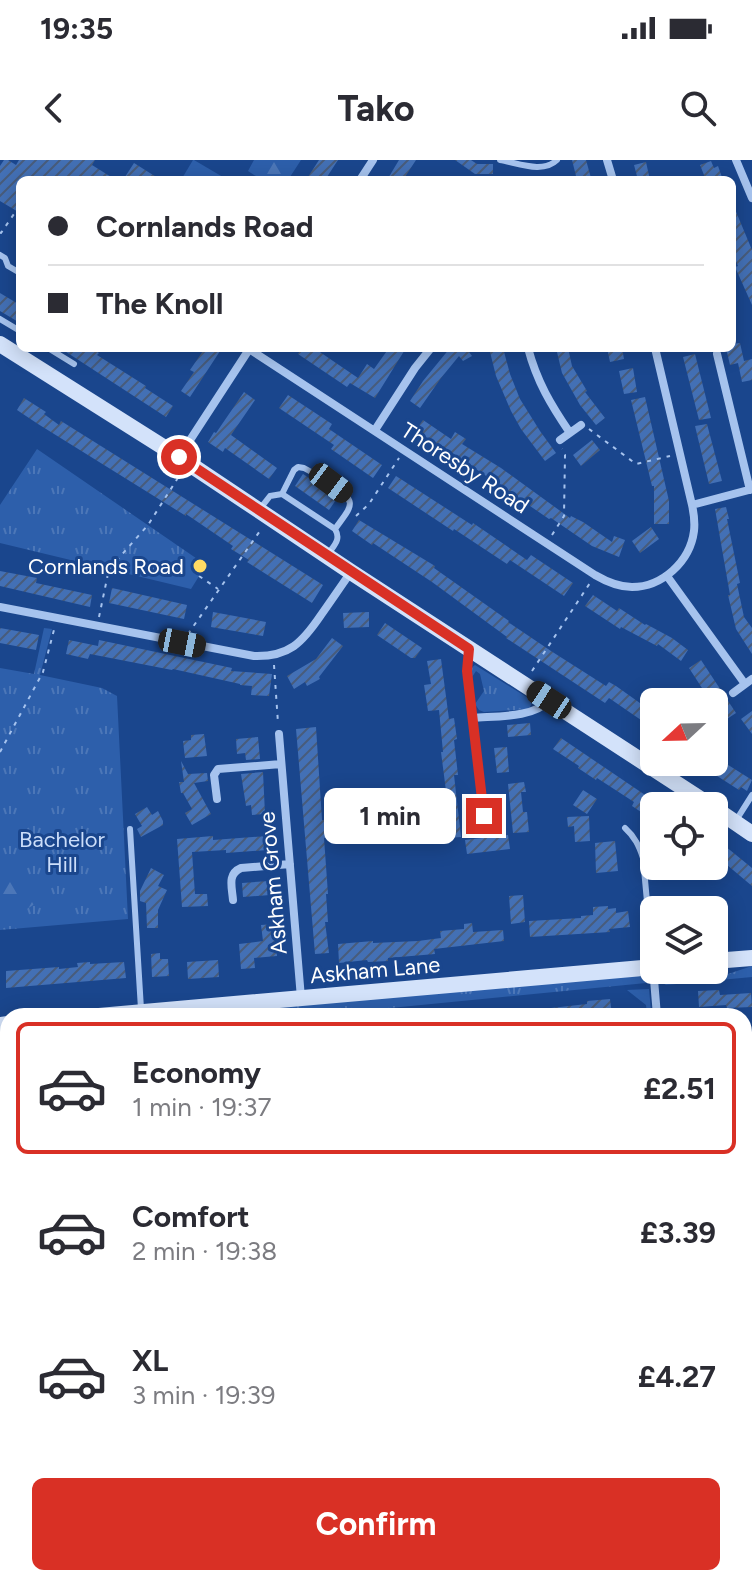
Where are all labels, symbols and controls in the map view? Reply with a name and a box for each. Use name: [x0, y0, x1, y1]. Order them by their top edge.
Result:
text: 19:35: [40, 10, 113, 47]
icon: back: [32, 86, 76, 130]
icon: search: [676, 86, 720, 130]
text: Tako: [337, 87, 415, 130]
text: Cornlands Road: [96, 208, 314, 245]
text: The Knoll: [96, 285, 223, 322]
street label: Thoresby Road: [396, 417, 534, 519]
route start: [161, 439, 197, 475]
car: [305, 459, 357, 507]
place label: Cornlands Road: [28, 553, 184, 580]
marker: Cornlands Road: [191, 557, 209, 575]
car: [156, 627, 208, 659]
car: [522, 677, 576, 723]
north arrow: [640, 688, 728, 776]
map controls: [640, 688, 728, 984]
callout: 1 min: [324, 788, 456, 844]
button: locate: [640, 792, 728, 880]
route end: [466, 798, 502, 834]
text: 1 min: [359, 800, 421, 832]
street label: Askham Grove: [253, 810, 293, 956]
park label: Bachelor Hill: [19, 826, 106, 878]
button: layers: [640, 896, 728, 984]
street label: Askham Lane: [309, 951, 441, 989]
icon: car: [36, 1052, 108, 1124]
text: Economy: [132, 1054, 261, 1091]
text: £2.51: [643, 1070, 716, 1107]
text: 1 min · 19:37: [132, 1091, 271, 1123]
icon: car: [36, 1196, 108, 1268]
text: Comfort: [132, 1198, 250, 1235]
text: £3.39: [640, 1214, 716, 1251]
text: 2 min · 19:38: [132, 1235, 277, 1267]
icon: car: [36, 1340, 108, 1412]
text: XL: [132, 1342, 168, 1379]
text: £4.27: [638, 1358, 716, 1395]
text: 3 min · 19:39: [132, 1379, 276, 1411]
button: Confirm: [32, 1478, 720, 1570]

